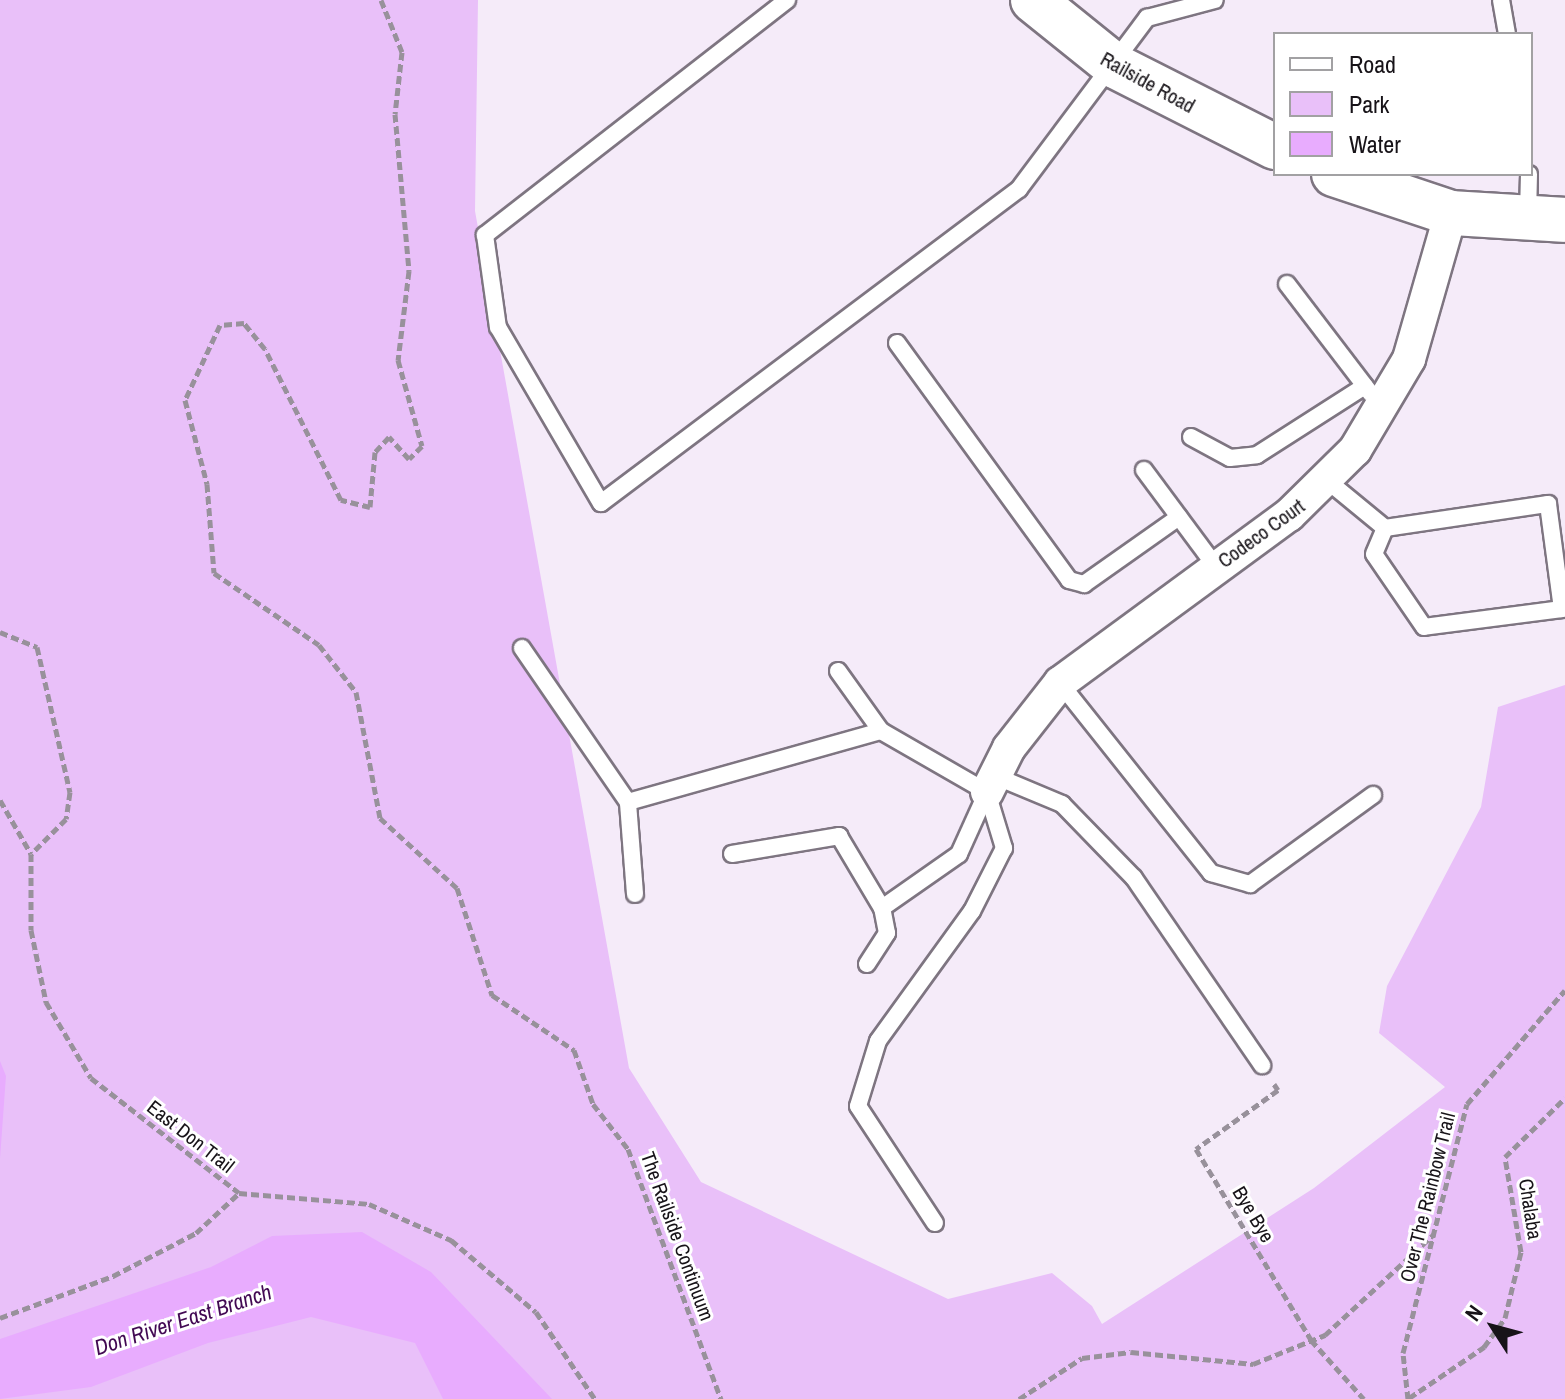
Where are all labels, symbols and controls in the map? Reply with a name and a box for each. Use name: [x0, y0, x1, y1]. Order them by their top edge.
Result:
legend: [1273, 32, 1533, 176]
street label: Railside Road: [1097, 46, 1199, 118]
text: Road: [1349, 48, 1396, 80]
text: Park: [1349, 88, 1389, 120]
text: Water: [1349, 128, 1401, 160]
street label: Codeco Court: [1213, 494, 1309, 572]
street label: East Don Trail: [143, 1094, 239, 1178]
street label: Over The Rainbow Trail: [1394, 1109, 1460, 1285]
street label: The Railside Continuum: [636, 1148, 720, 1324]
street label: Chalaba: [1514, 1177, 1548, 1241]
street label: Bye Bye: [1228, 1182, 1280, 1246]
water label: Don River East Branch: [91, 1279, 275, 1361]
north arrow: [1453, 1287, 1533, 1367]
text: N: [1458, 1299, 1490, 1327]

